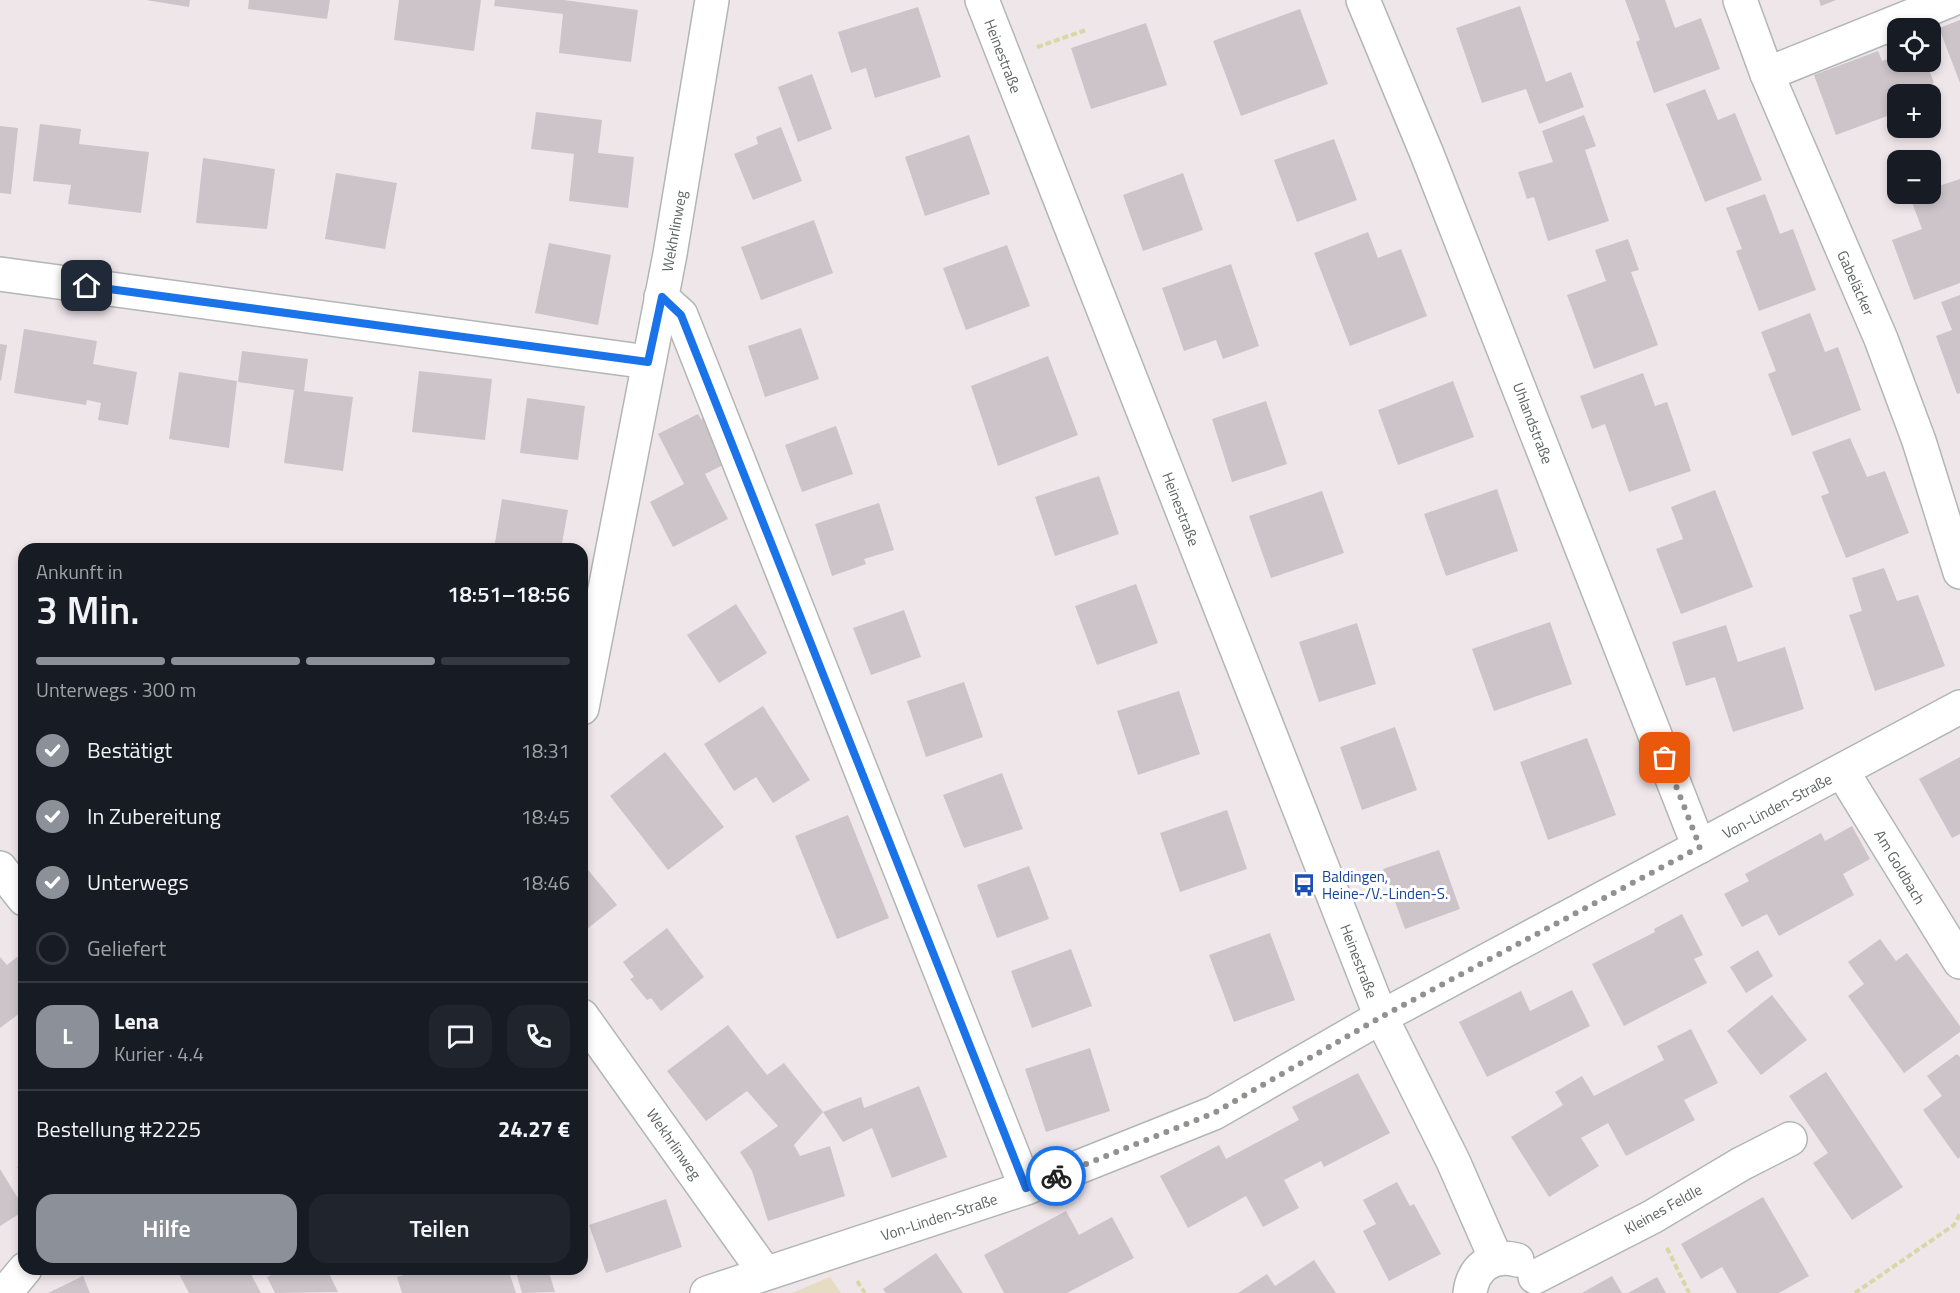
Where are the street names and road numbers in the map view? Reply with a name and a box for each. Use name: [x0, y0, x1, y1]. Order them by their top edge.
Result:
street label: Heinestraße: [978, 16, 1028, 96]
street label: Wekhrlinweg: [656, 188, 693, 274]
street label: Gabeläcker: [1831, 247, 1881, 319]
street label: Uhlandstraße: [1507, 379, 1559, 467]
street label: Heinestraße: [1156, 469, 1206, 549]
street label: Von-Linden-Straße: [1718, 767, 1836, 845]
street label: Am Goldbach: [1869, 825, 1931, 909]
street label: Heinestraße: [1334, 921, 1384, 1001]
street label: Wekhrlinweg: [641, 1104, 707, 1185]
street label: Kleines Feldle: [1620, 1178, 1706, 1240]
street label: Von-Linden-Straße: [878, 1187, 1000, 1247]

